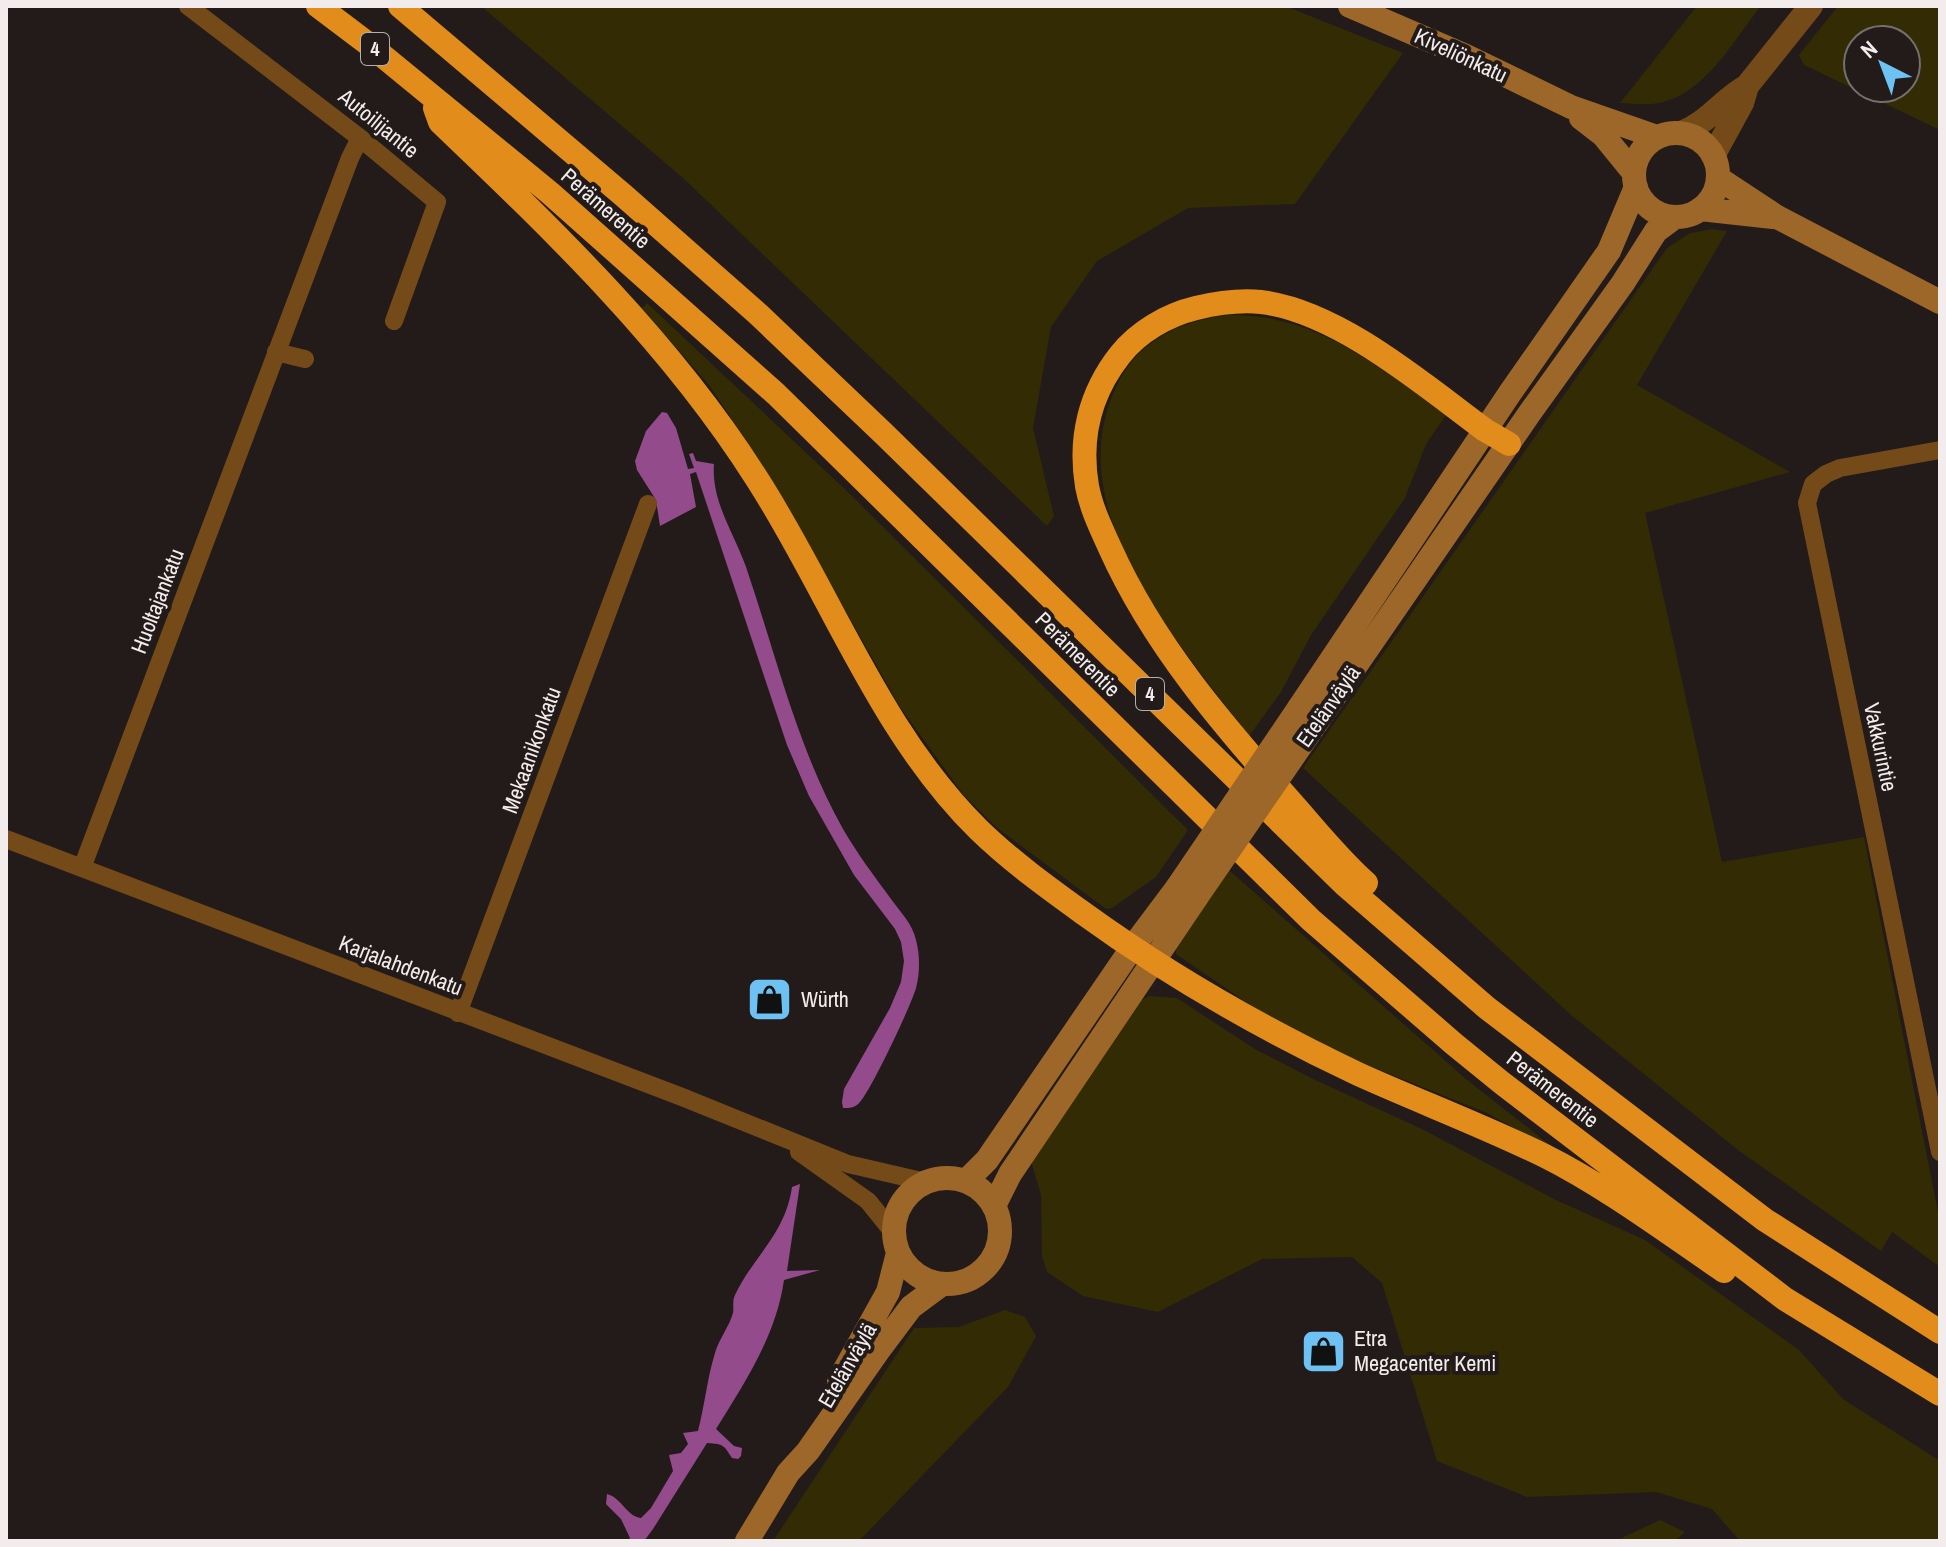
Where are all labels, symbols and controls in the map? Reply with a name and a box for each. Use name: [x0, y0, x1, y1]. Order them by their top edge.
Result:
street label: Kiveliönkatu: [1410, 20, 1512, 90]
north arrow: [1842, 24, 1922, 104]
road number: 4: [361, 33, 389, 65]
text: N: [1854, 34, 1883, 65]
street label: Autoilijantie: [332, 81, 425, 165]
street label: Perämerentie: [555, 161, 657, 255]
street label: Huoltajankatu: [123, 544, 191, 658]
street label: Perämerentie: [1029, 605, 1127, 703]
street label: Etelänväylä: [1289, 659, 1367, 753]
road number: 4: [1136, 678, 1164, 710]
street label: Mekaanikonkatu: [494, 683, 568, 817]
street label: Vakkurintie: [1857, 700, 1905, 794]
street label: Karjalahdenkatu: [335, 928, 467, 1002]
shop icon: Würth: [746, 975, 794, 1023]
place label: Würth: [801, 984, 849, 1014]
street label: Perämerentie: [1501, 1044, 1605, 1134]
street label: Etelänväylä: [811, 1317, 883, 1413]
place label: Etra Megacenter Kemi: [1354, 1323, 1496, 1378]
shop icon: Etra Megacenter Kemi: [1299, 1327, 1347, 1375]

